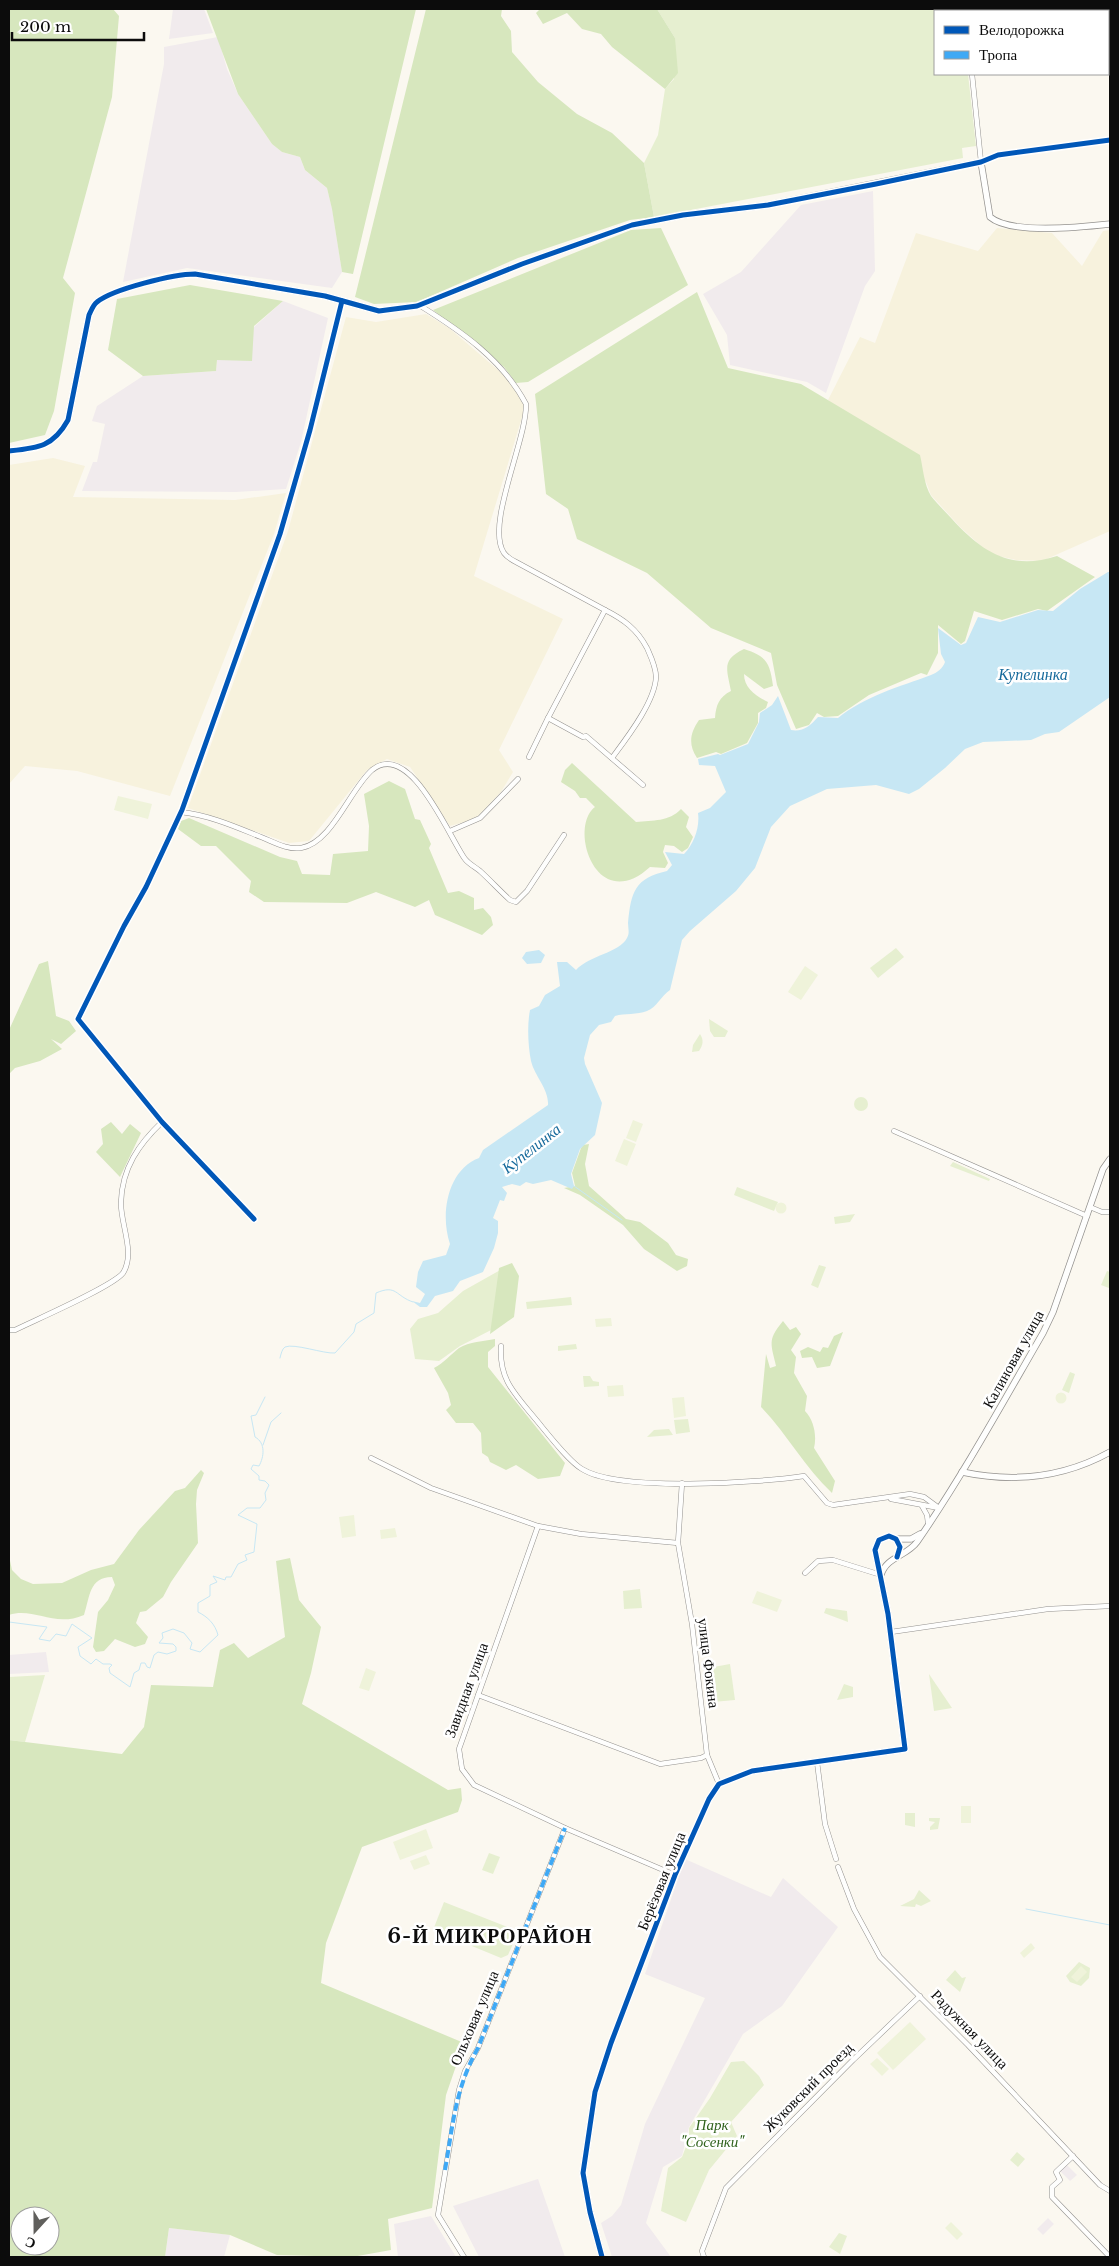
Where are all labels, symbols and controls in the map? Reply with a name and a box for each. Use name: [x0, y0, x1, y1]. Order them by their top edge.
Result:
scale bar: [12, 10, 145, 42]
legend: [934, 10, 1109, 75]
text: 200 m: [20, 17, 71, 36]
text: Велодорожка: [979, 20, 1064, 39]
text: Тропа: [979, 45, 1018, 64]
water label: Купелинка: [997, 664, 1068, 684]
water label: Купелинка: [497, 1119, 565, 1178]
street label: Калиновая улица: [978, 1306, 1048, 1411]
street label: улица Фокина: [694, 1617, 724, 1710]
street label: Завидная улица: [440, 1640, 492, 1740]
street label: Берёзовая улица: [633, 1829, 690, 1933]
district label: 6-Й МИКРОРАЙОН: [388, 1924, 592, 1948]
street label: Ольховая улица: [445, 1967, 503, 2068]
street label: Радужная улица: [927, 1985, 1013, 2073]
street label: Жуковский проезд: [759, 2038, 857, 2136]
park label: Парк "Сосенки": [680, 2115, 745, 2151]
north arrow: [10, 2206, 60, 2256]
text: С: [22, 2233, 38, 2253]

